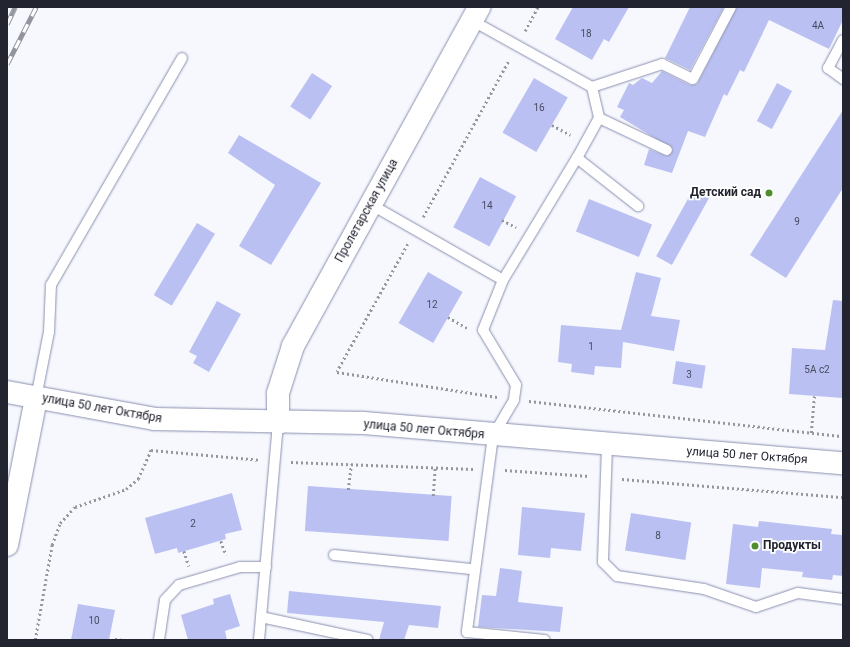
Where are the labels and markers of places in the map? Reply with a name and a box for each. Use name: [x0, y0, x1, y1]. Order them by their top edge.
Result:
place label: Детский сад: [690, 186, 761, 200]
marker: Детский сад: [764, 188, 774, 198]
place label: Продукты: [763, 539, 821, 553]
marker: Продукты: [750, 541, 760, 551]

